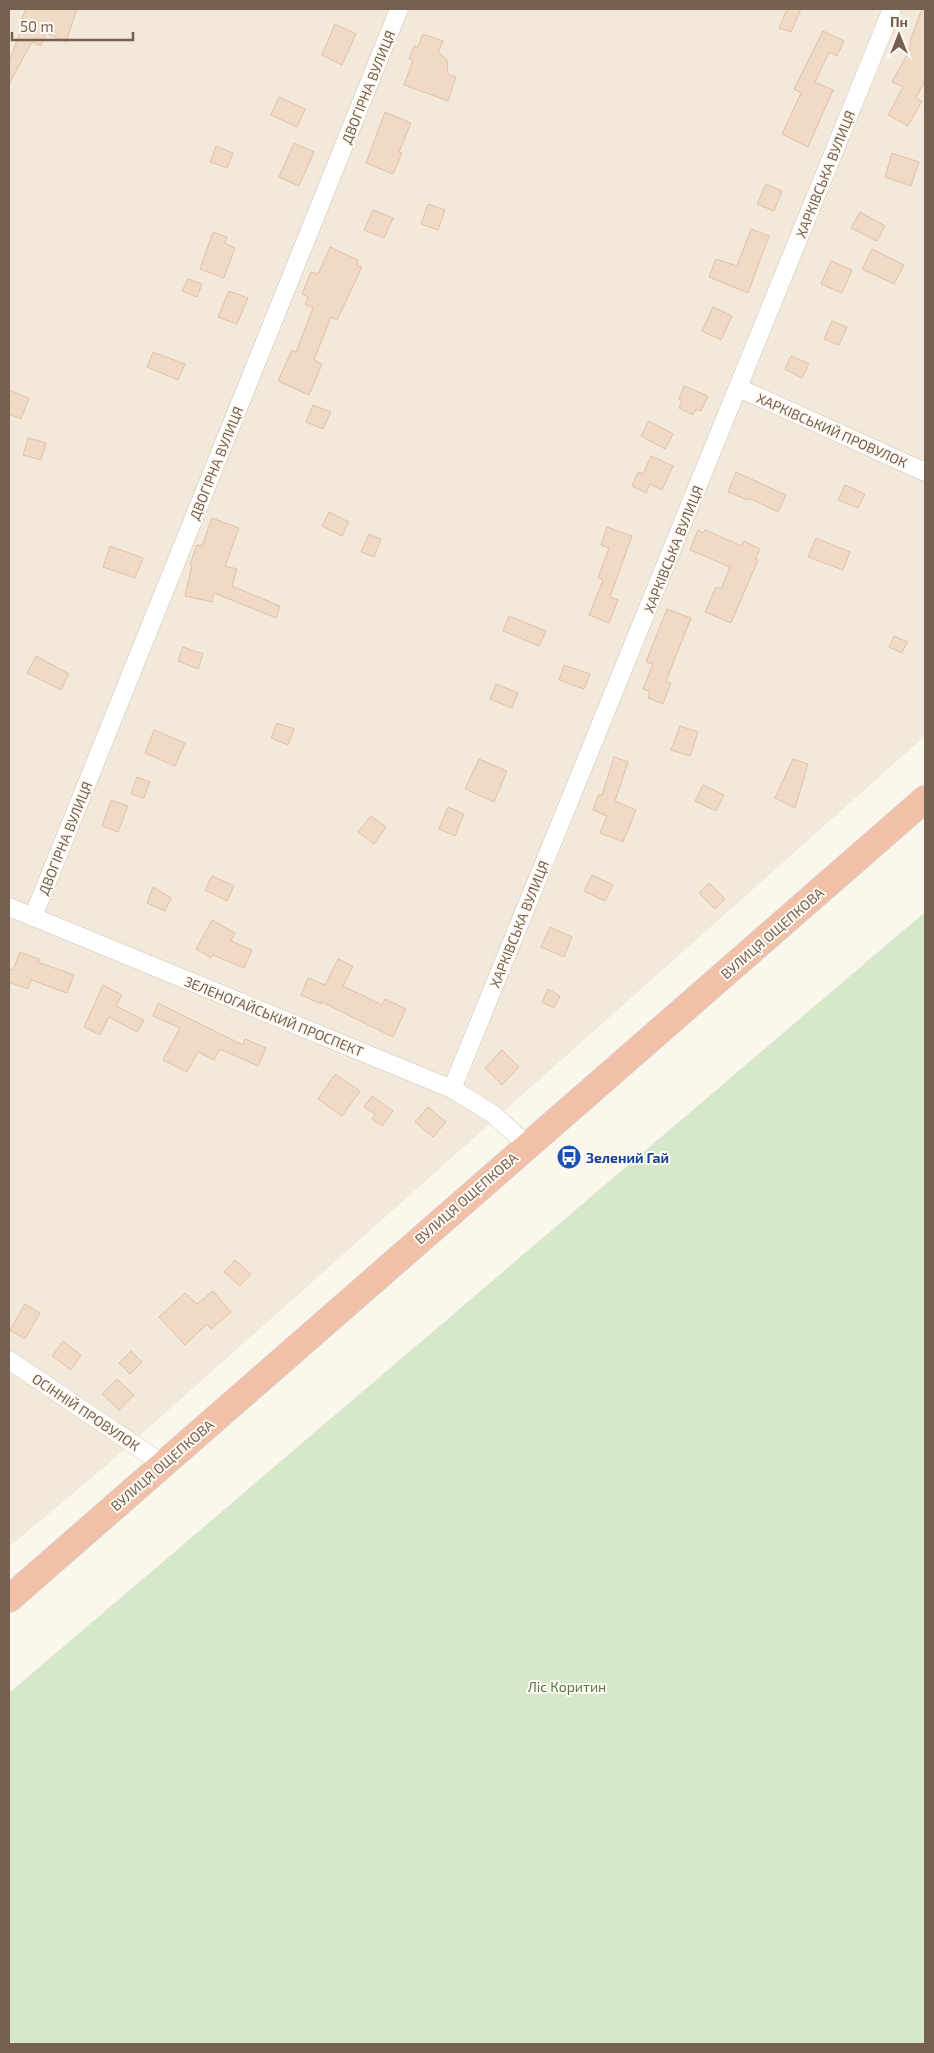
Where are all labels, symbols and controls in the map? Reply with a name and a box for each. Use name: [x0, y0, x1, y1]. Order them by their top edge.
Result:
scale bar: [12, 10, 134, 42]
north arrow: [874, 10, 924, 60]
text: Пн: [890, 13, 908, 30]
text: 50 m: [20, 17, 54, 35]
street label: ДВОГІРНА ВУЛИЦЯ: [337, 28, 399, 146]
street label: ХАРКІВСЬКА ВУЛИЦЯ: [792, 108, 858, 240]
street label: ХАРКІВСЬКИЙ ПРОВУЛОК: [754, 389, 910, 471]
street label: ДВОГІРНА ВУЛИЦЯ: [185, 404, 247, 522]
street label: ХАРКІВСЬКА ВУЛИЦЯ: [640, 483, 706, 615]
street label: ДВОГІРНА ВУЛИЦЯ: [34, 779, 96, 897]
street label: ХАРКІВСЬКА ВУЛИЦЯ: [486, 858, 552, 990]
street label: ВУЛИЦЯ ОЩЕПКОВА: [717, 883, 827, 982]
street label: ЗЕЛЕНОГАЙСЬКИЙ ПРОСПЕКТ: [182, 972, 366, 1060]
bus stop icon: Зелений Гай: [556, 1144, 582, 1170]
street label: ВУЛИЦЯ ОЩЕПКОВА: [411, 1148, 521, 1247]
place label: Зелений Гай: [586, 1149, 669, 1166]
street label: ОСІННІЙ ПРОВУЛОК: [29, 1370, 143, 1454]
street label: ВУЛИЦЯ ОЩЕПКОВА: [107, 1415, 217, 1514]
park label: Ліс Коритин: [528, 1678, 606, 1695]

